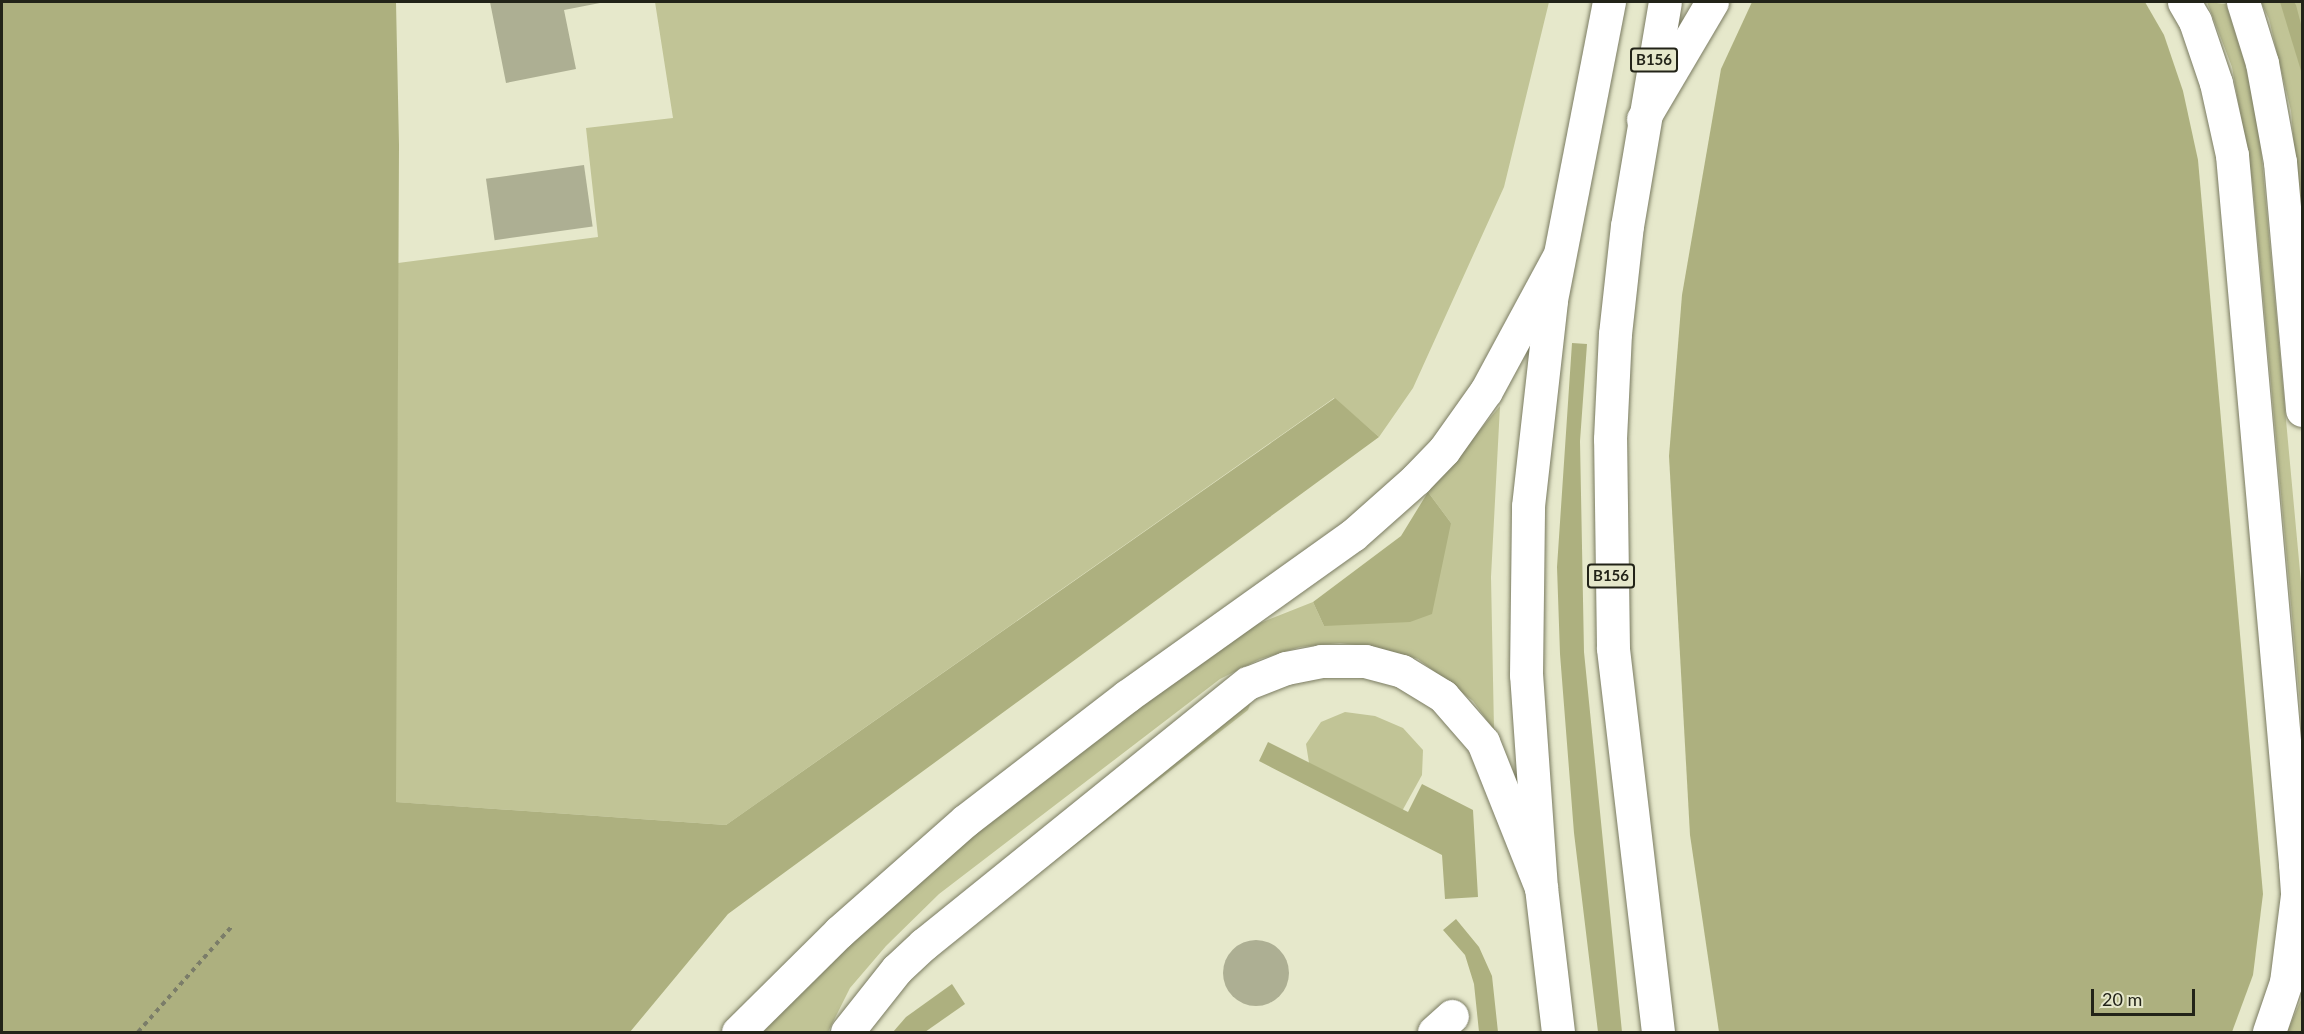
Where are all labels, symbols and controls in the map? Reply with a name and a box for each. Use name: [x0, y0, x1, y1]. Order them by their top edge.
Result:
road number: B156: [1630, 48, 1678, 72]
road number: B156: [1587, 564, 1635, 588]
scale bar: [2094, 977, 2198, 1015]
text: 20 m: [2102, 988, 2142, 1010]

